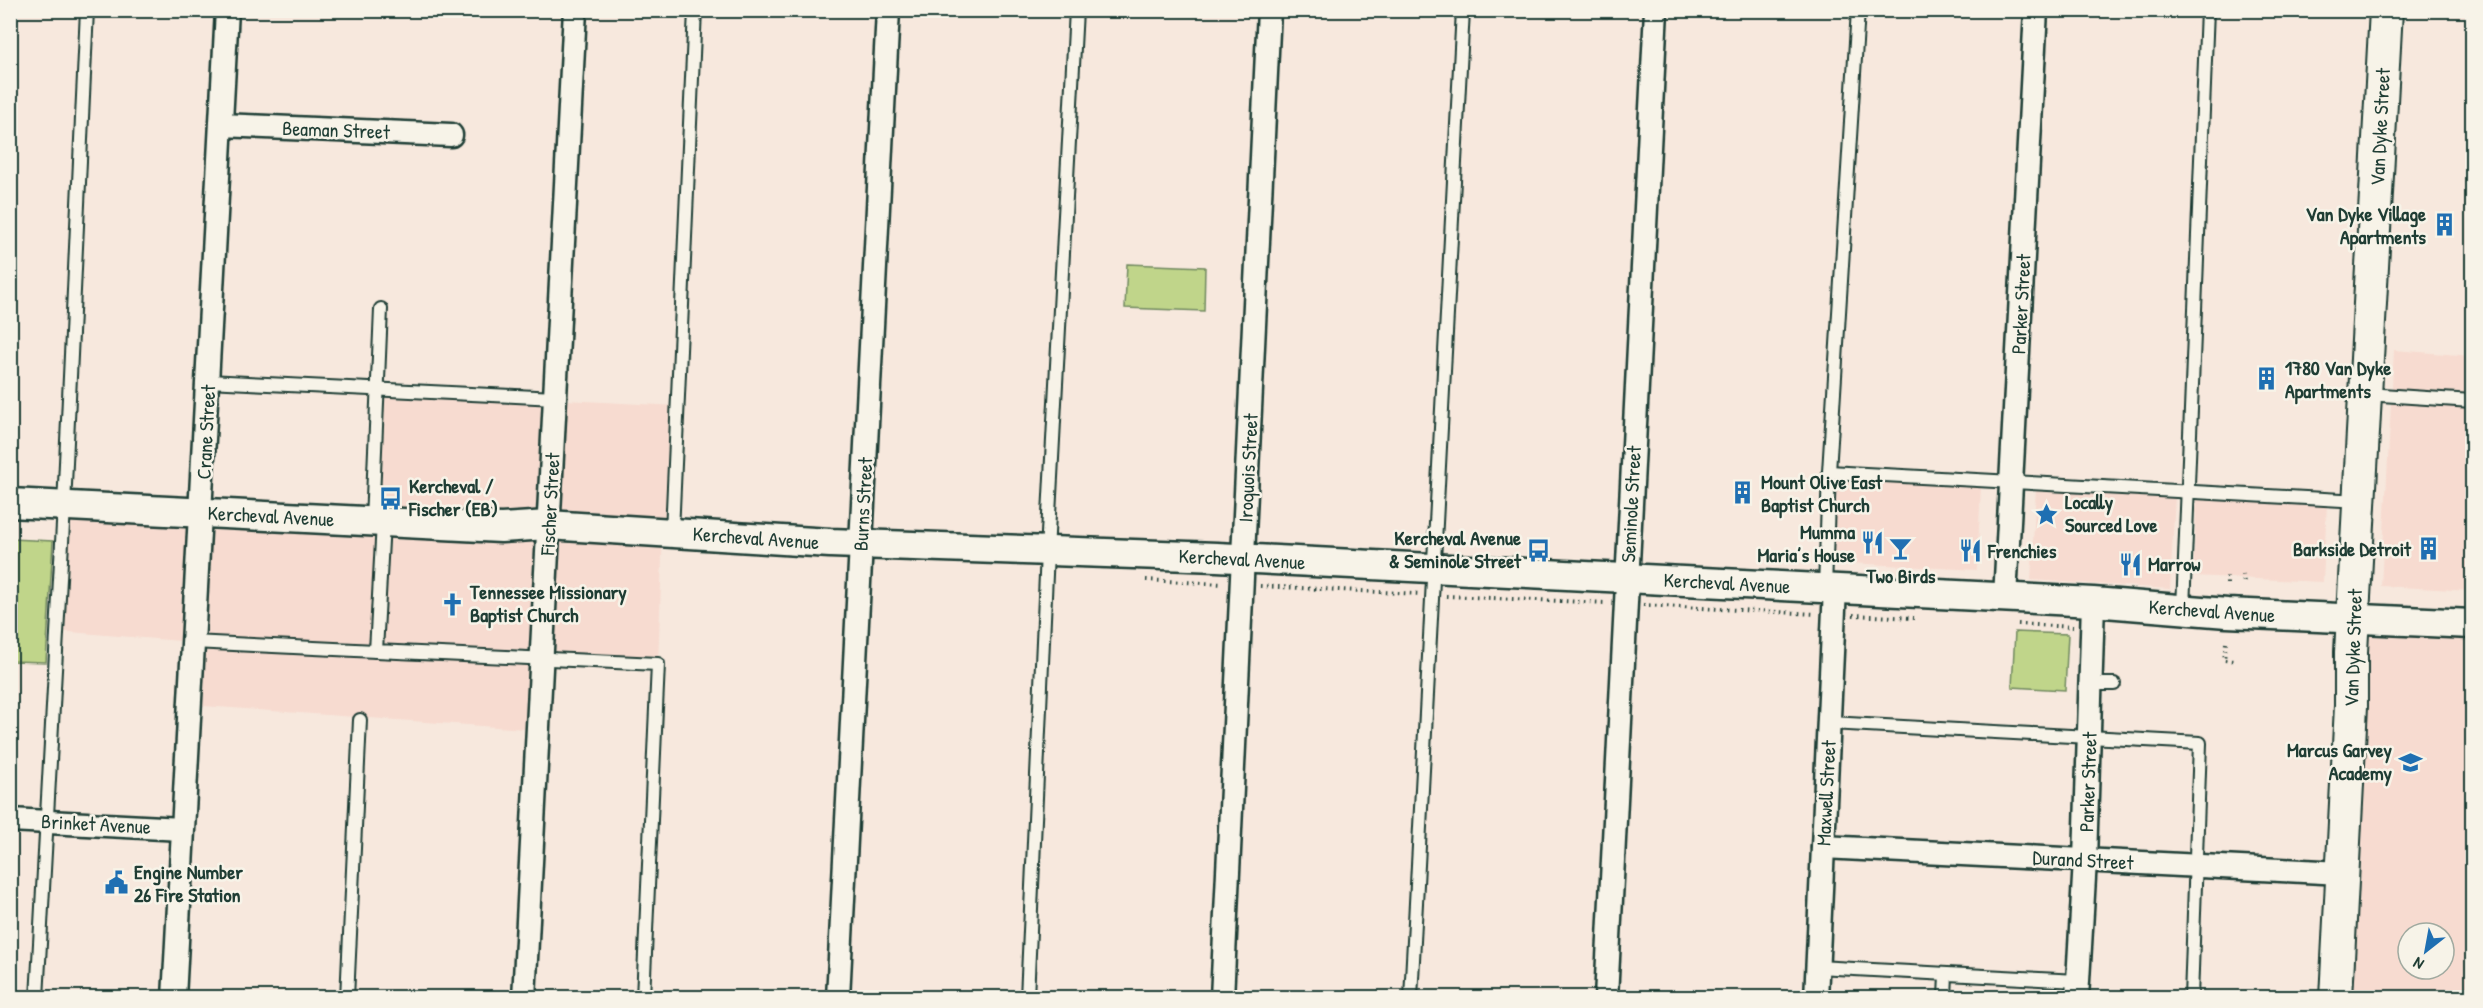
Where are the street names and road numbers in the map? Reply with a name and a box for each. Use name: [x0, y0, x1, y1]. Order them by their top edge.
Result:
street label: Van Dyke Street: [2363, 66, 2396, 187]
street label: Beaman Street: [282, 114, 391, 145]
street label: Parker Street: [2004, 252, 2037, 355]
street label: Crane Street: [190, 383, 222, 480]
street label: Iroquois Street: [1231, 412, 1264, 523]
street label: Seminole Street: [1614, 444, 1647, 563]
street label: Fischer Street: [533, 451, 566, 557]
street label: Burns Street: [847, 455, 878, 551]
street label: Kercheval Avenue: [207, 499, 335, 532]
street label: Kercheval Avenue: [692, 520, 820, 555]
street label: Kercheval Avenue: [1178, 542, 1306, 575]
street label: Kercheval Avenue: [1663, 566, 1791, 599]
street label: Van Dyke Street: [2337, 587, 2368, 707]
street label: Kercheval Avenue: [2148, 593, 2276, 628]
street label: Parker Street: [2072, 730, 2103, 833]
street label: Maxwell Street: [1809, 738, 1842, 846]
street label: Brinket Avenue: [40, 807, 152, 840]
street label: Durand Street: [2032, 843, 2135, 876]

